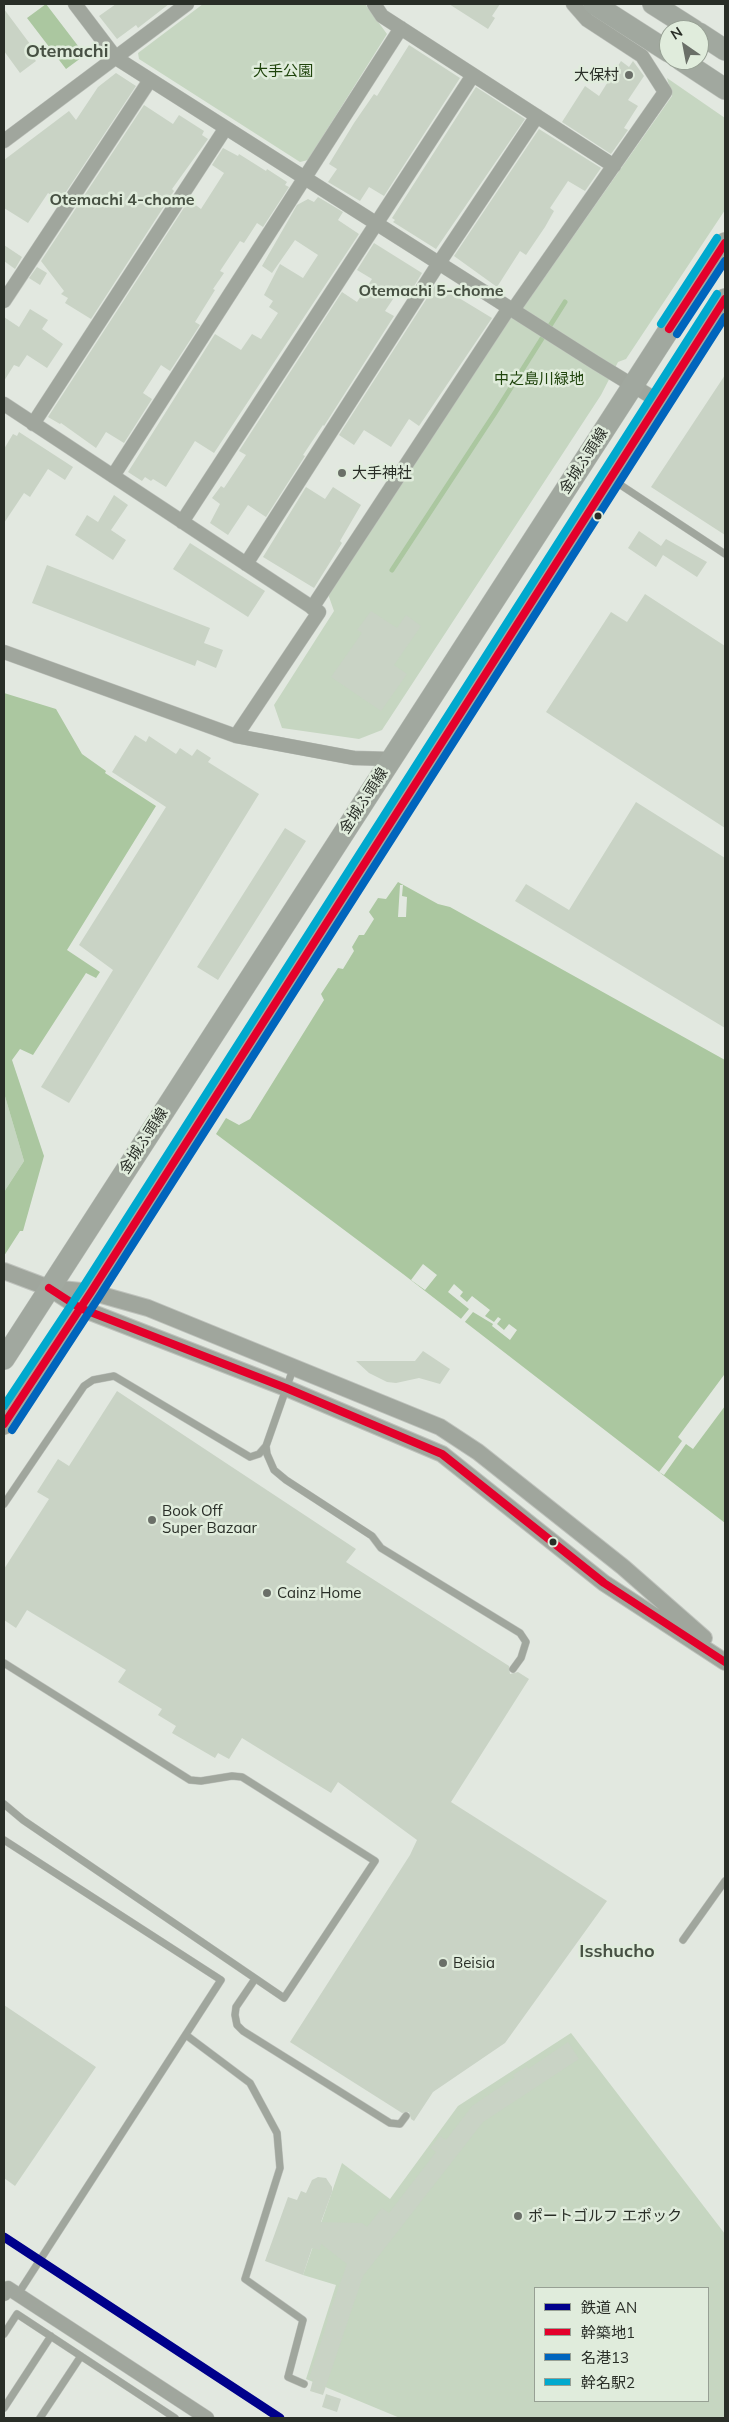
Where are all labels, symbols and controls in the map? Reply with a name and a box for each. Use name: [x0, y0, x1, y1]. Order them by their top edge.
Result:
north arrow: [659, 20, 709, 70]
text: N: [667, 23, 686, 44]
district label: Otemachi: [26, 41, 108, 63]
park label: 大手公園: [253, 62, 313, 80]
place label: 大保村: [574, 66, 619, 84]
marker: 大保村: [623, 69, 635, 81]
district label: Otemachi 4-chome: [49, 190, 195, 210]
district label: Otemachi 5-chome: [358, 281, 504, 301]
park label: 中之島川緑地: [494, 370, 584, 388]
street label: 金城ふ頭線: [556, 425, 612, 497]
place label: 大手神社: [352, 464, 412, 482]
marker: 大手神社: [336, 467, 348, 479]
unlabelled marker: [593, 511, 603, 521]
street label: 金城ふ頭線: [336, 765, 392, 837]
street label: 金城ふ頭線: [116, 1105, 172, 1177]
place label: Book Off Super Bazaar: [162, 1502, 257, 1537]
marker: Book Off Super Bazaar: [146, 1514, 158, 1526]
unlabelled marker: [548, 1537, 558, 1547]
place label: Cainz Home: [277, 1584, 361, 1602]
marker: Cainz Home: [261, 1587, 273, 1599]
district label: Isshucho: [579, 1941, 655, 1963]
place label: Beisia: [453, 1954, 495, 1972]
marker: Beisia: [437, 1957, 449, 1969]
place label: ポートゴルフ エポック: [528, 2207, 682, 2225]
marker: ポートゴルフ エポック: [512, 2210, 524, 2222]
legend: [534, 2287, 709, 2402]
text: 鉄道 AN: [581, 2298, 637, 2317]
text: 幹築地1: [581, 2323, 635, 2342]
text: 名港13: [581, 2348, 629, 2367]
text: 幹名駅2: [581, 2373, 635, 2392]

